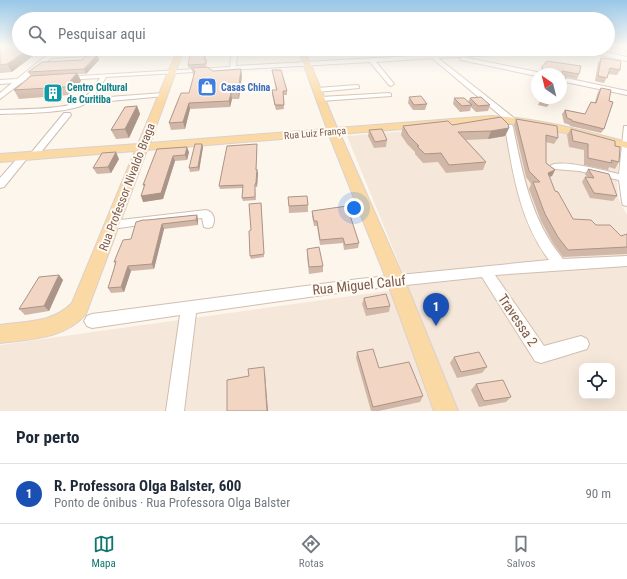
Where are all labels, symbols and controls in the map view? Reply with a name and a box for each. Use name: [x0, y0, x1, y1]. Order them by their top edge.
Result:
search box: [12, 12, 615, 56]
icon: search: [26, 23, 48, 45]
text: Pesquisar aqui: [58, 25, 146, 43]
north arrow: [531, 68, 567, 104]
shop icon: Casas China: [196, 76, 218, 98]
building icon: Centro Cultural de Curitiba: [42, 82, 64, 104]
place label: Centro Cultural de Curitiba: [67, 82, 127, 105]
place label: Casas China: [221, 82, 271, 93]
street label: Rua Professor Nivaldo Braga: [96, 121, 158, 253]
street label: Rua Luiz França: [284, 125, 347, 141]
your location: [344, 198, 364, 218]
street label: Rua Miguel Caluf: [312, 272, 407, 298]
street label: Travessa 2: [495, 291, 541, 349]
pin: 1: [423, 293, 449, 326]
map controls: [579, 363, 615, 399]
button: locate: [579, 363, 615, 399]
text: Por perto: [16, 427, 80, 447]
text: R. Professora Olga Balster, 600: [54, 477, 241, 495]
text: 1: [26, 486, 32, 501]
text: 90 m: [585, 486, 611, 501]
text: Ponto de ônibus · Rua Professora Olga Balster: [54, 495, 290, 510]
tab: Mapa: [92, 533, 116, 570]
tab: Rotas: [299, 533, 324, 570]
tab: Salvos: [507, 533, 535, 570]

